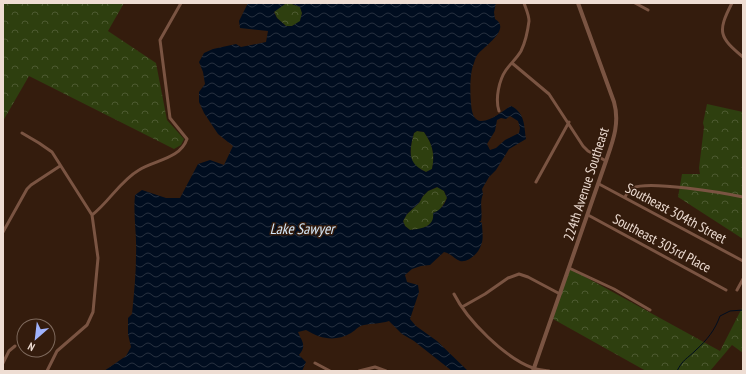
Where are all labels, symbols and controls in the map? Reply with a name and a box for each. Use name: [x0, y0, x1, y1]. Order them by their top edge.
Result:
street label: 224th Avenue Southeast: [559, 125, 613, 243]
street label: Southeast 304th Street: [622, 179, 730, 247]
street label: Southeast 303rd Place: [610, 210, 714, 277]
water label: Lake Sawyer: [270, 219, 336, 238]
north arrow: [16, 318, 56, 358]
text: N: [25, 339, 37, 354]

